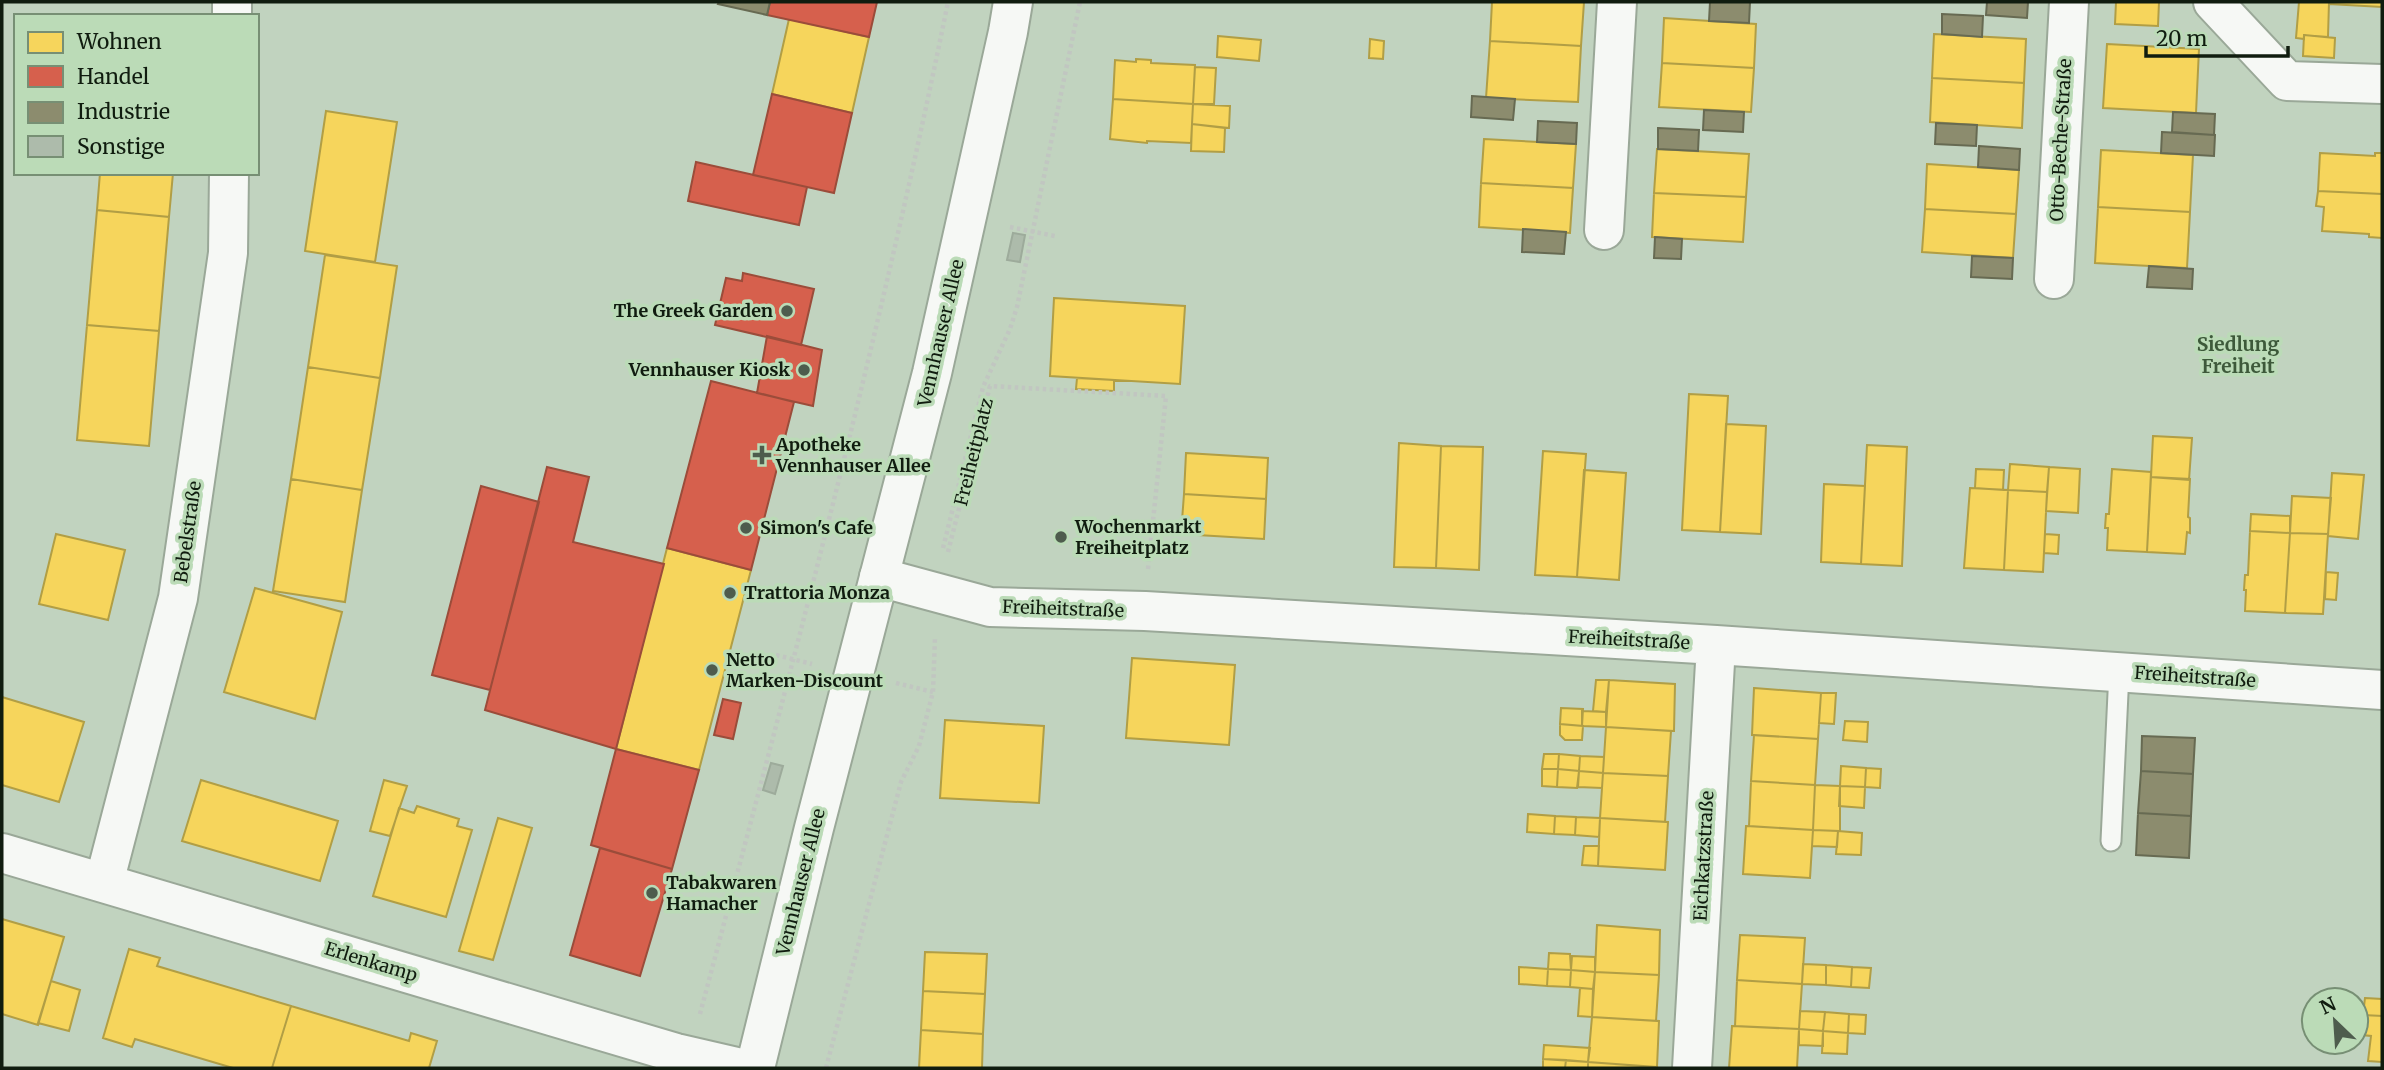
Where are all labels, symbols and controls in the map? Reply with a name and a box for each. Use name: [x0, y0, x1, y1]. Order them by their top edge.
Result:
legend: [14, 14, 259, 175]
scale bar: [2146, 14, 2288, 58]
text: 20 m: [2156, 25, 2208, 52]
text: Wohnen: [76, 28, 162, 55]
street label: Otto-Beche-Straße: [2045, 58, 2076, 222]
text: Handel: [77, 63, 150, 90]
text: Industrie: [77, 98, 170, 125]
text: Sonstige: [77, 133, 165, 160]
street label: Vennhauser Allee: [912, 257, 969, 410]
place label: The Greek Garden: [613, 299, 773, 322]
marker: The Greek Garden: [779, 303, 795, 319]
district label: Siedlung Freiheit: [2197, 332, 2279, 378]
place label: Vennhauser Kiosk: [628, 358, 790, 381]
marker: Vennhauser Kiosk: [796, 362, 812, 378]
street label: Freiheitplatz: [949, 395, 998, 508]
place label: Apotheke Vennhauser Allee: [775, 433, 931, 477]
marker: Apotheke Vennhauser Allee: [754, 447, 770, 463]
street label: Bebelstraße: [169, 479, 206, 585]
place label: Wochenmarkt Freiheitplatz: [1074, 515, 1202, 559]
place label: Simon's Cafe: [760, 516, 873, 539]
marker: Simon's Cafe: [738, 520, 754, 536]
marker: Wochenmarkt Freiheitplatz: [1053, 529, 1069, 545]
place label: Trattoria Monza: [744, 581, 890, 604]
marker: Trattoria Monza: [722, 585, 738, 601]
street label: Freiheitstraße: [1002, 595, 1124, 622]
street label: Freiheitstraße: [1567, 625, 1691, 654]
place label: Netto Marken-Discount: [726, 648, 884, 692]
street label: Freiheitstraße: [2133, 661, 2257, 692]
marker: Netto Marken-Discount: [704, 662, 720, 678]
street label: Eichkatzstraße: [1689, 790, 1718, 922]
street label: Vennhauser Allee: [771, 806, 830, 959]
place label: Tabakwaren Hamacher: [666, 871, 777, 915]
marker: Tabakwaren Hamacher: [644, 885, 660, 901]
street label: Erlenkamp: [322, 937, 420, 986]
north arrow: [2300, 986, 2370, 1056]
text: N: [2316, 992, 2340, 1020]

